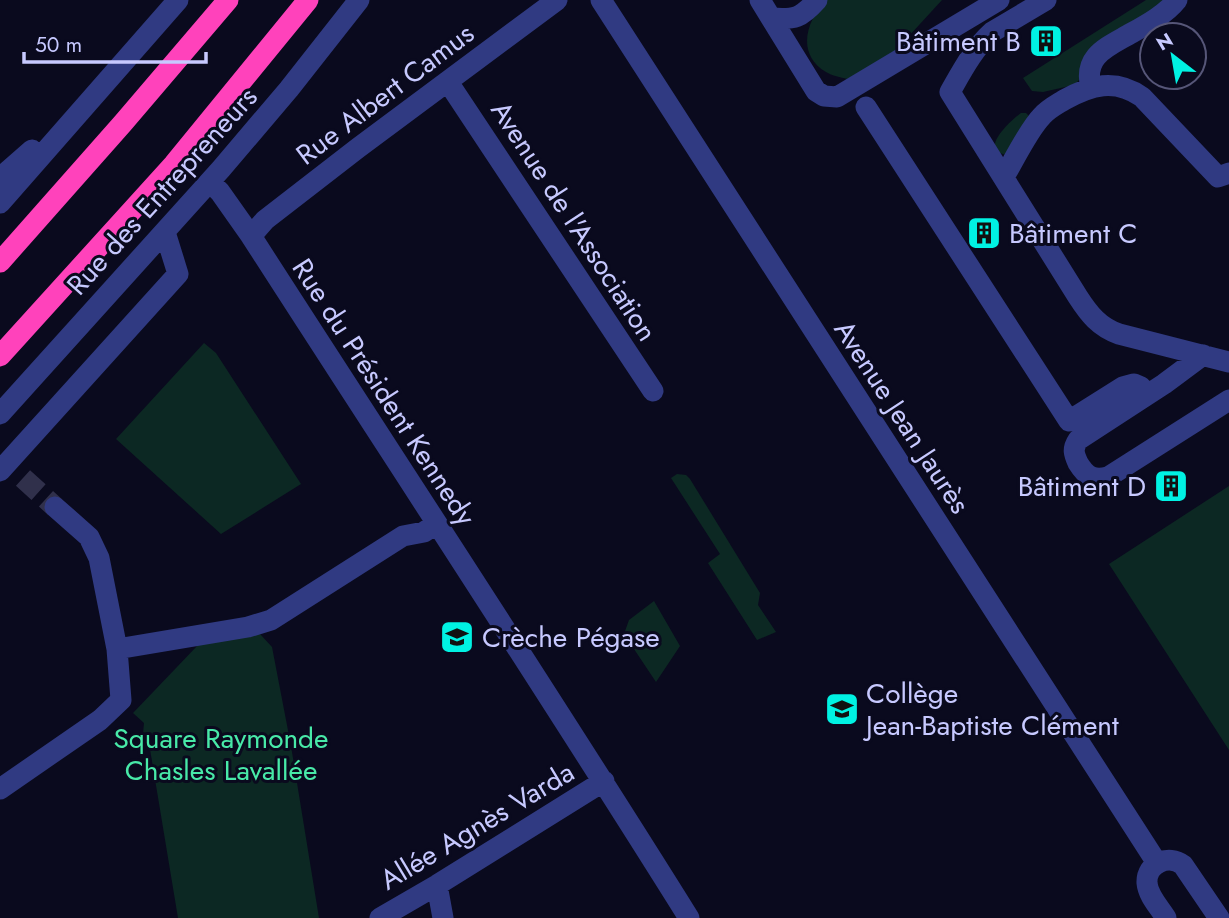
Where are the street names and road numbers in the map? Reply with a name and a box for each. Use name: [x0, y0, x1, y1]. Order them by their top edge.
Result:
street label: Rue Albert Camus: [287, 13, 483, 175]
street label: Rue des Entrepreneurs: [57, 78, 267, 304]
street label: Avenue de l'Association: [481, 93, 667, 349]
street label: Rue du Président Kennedy: [282, 250, 486, 534]
street label: Avenue Jean Jaurès: [824, 312, 980, 522]
street label: Allée Agnès Varda: [372, 752, 582, 900]

